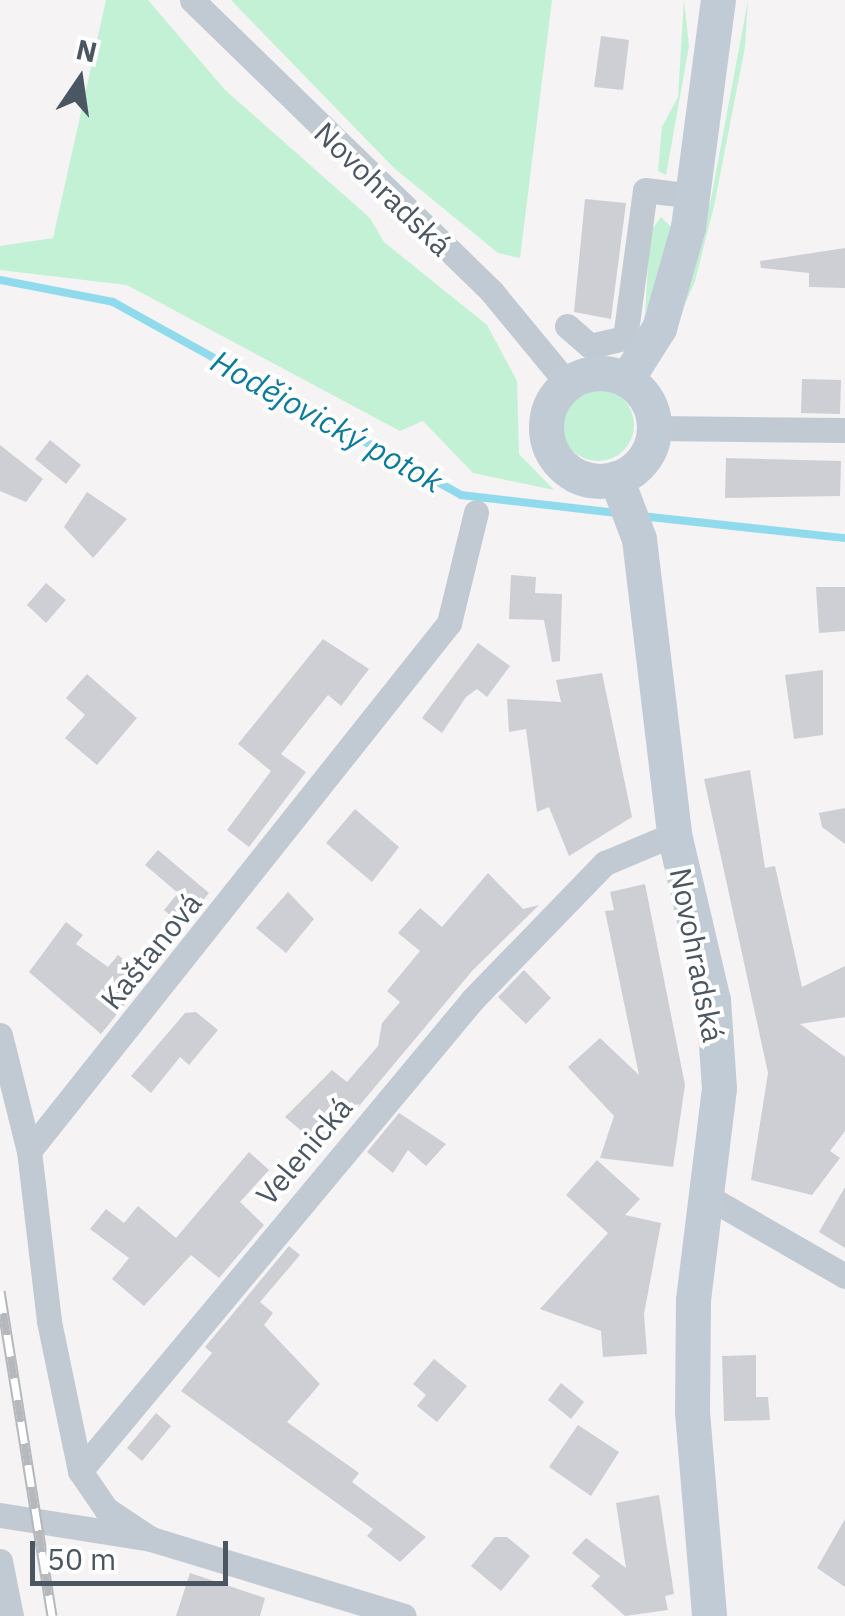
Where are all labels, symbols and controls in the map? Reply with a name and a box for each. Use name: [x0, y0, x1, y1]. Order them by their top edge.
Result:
north arrow: [30, 30, 130, 130]
text: N: [73, 30, 101, 71]
street label: Novohradská: [307, 115, 459, 263]
water label: Hodějovický potok: [205, 342, 449, 500]
street label: Novohradská: [662, 865, 732, 1045]
street label: Kaštanová: [93, 885, 209, 1017]
street label: Velenická: [249, 1090, 359, 1212]
scale bar: [35, 1521, 232, 1583]
text: 50 m: [47, 1539, 116, 1578]

